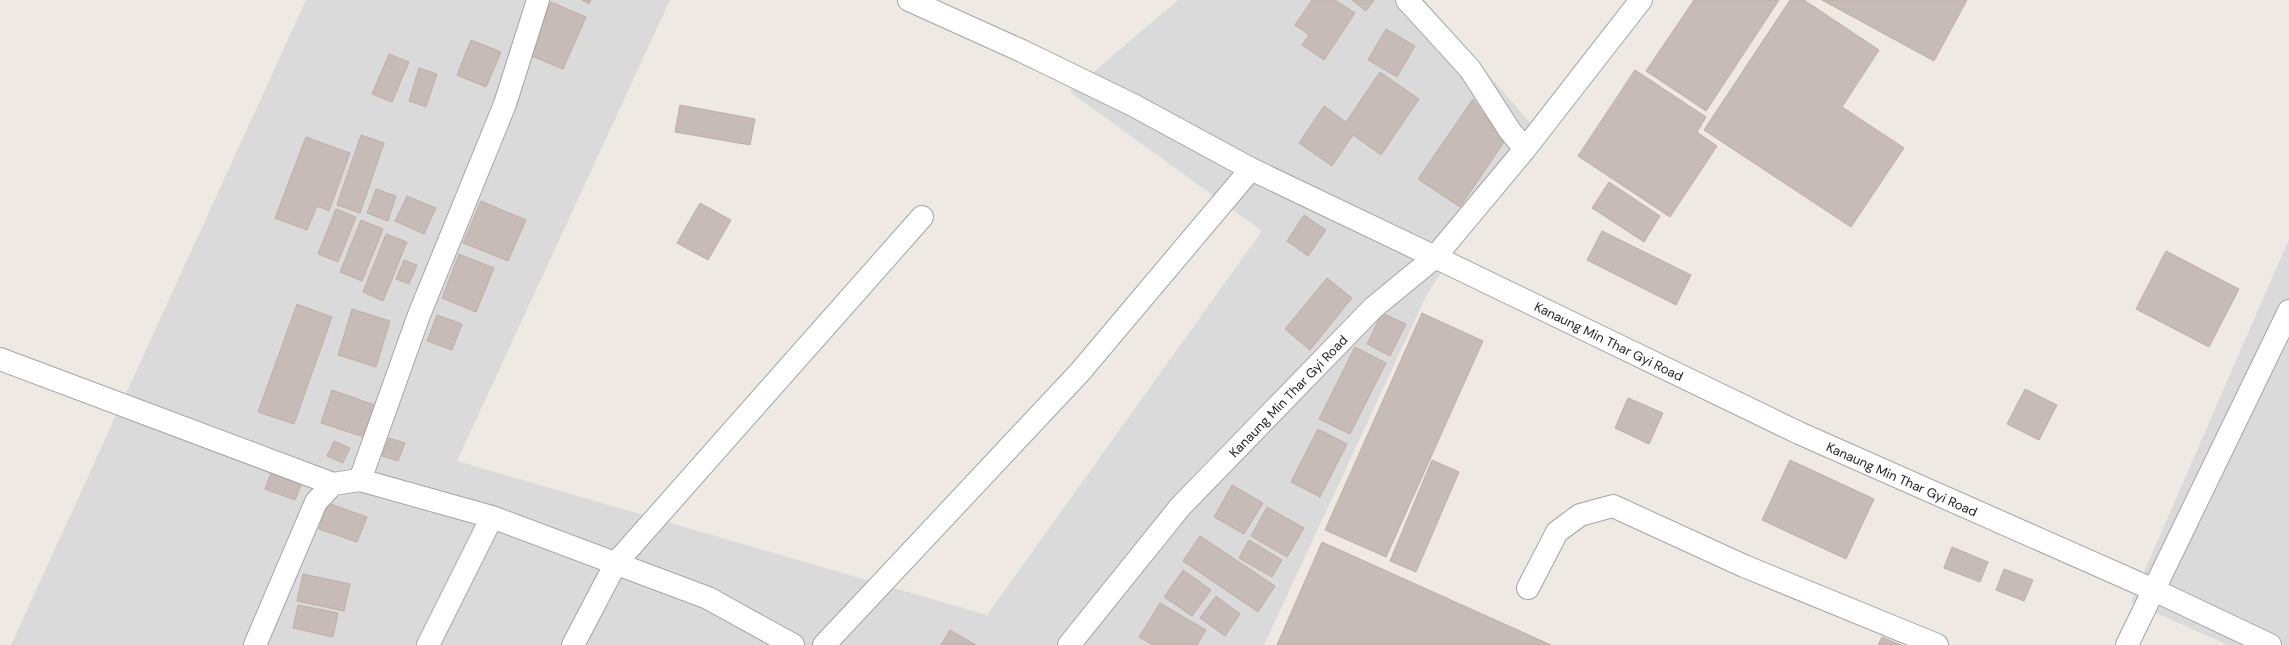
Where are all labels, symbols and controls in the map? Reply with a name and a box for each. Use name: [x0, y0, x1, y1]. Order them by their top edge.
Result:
street label: Kanaung Min Thar Gyi Road: [1532, 298, 1686, 385]
street label: Kanaung Min Thar Gyi Road: [1225, 332, 1351, 461]
street label: Kanaung Min Thar Gyi Road: [1824, 438, 1980, 520]

